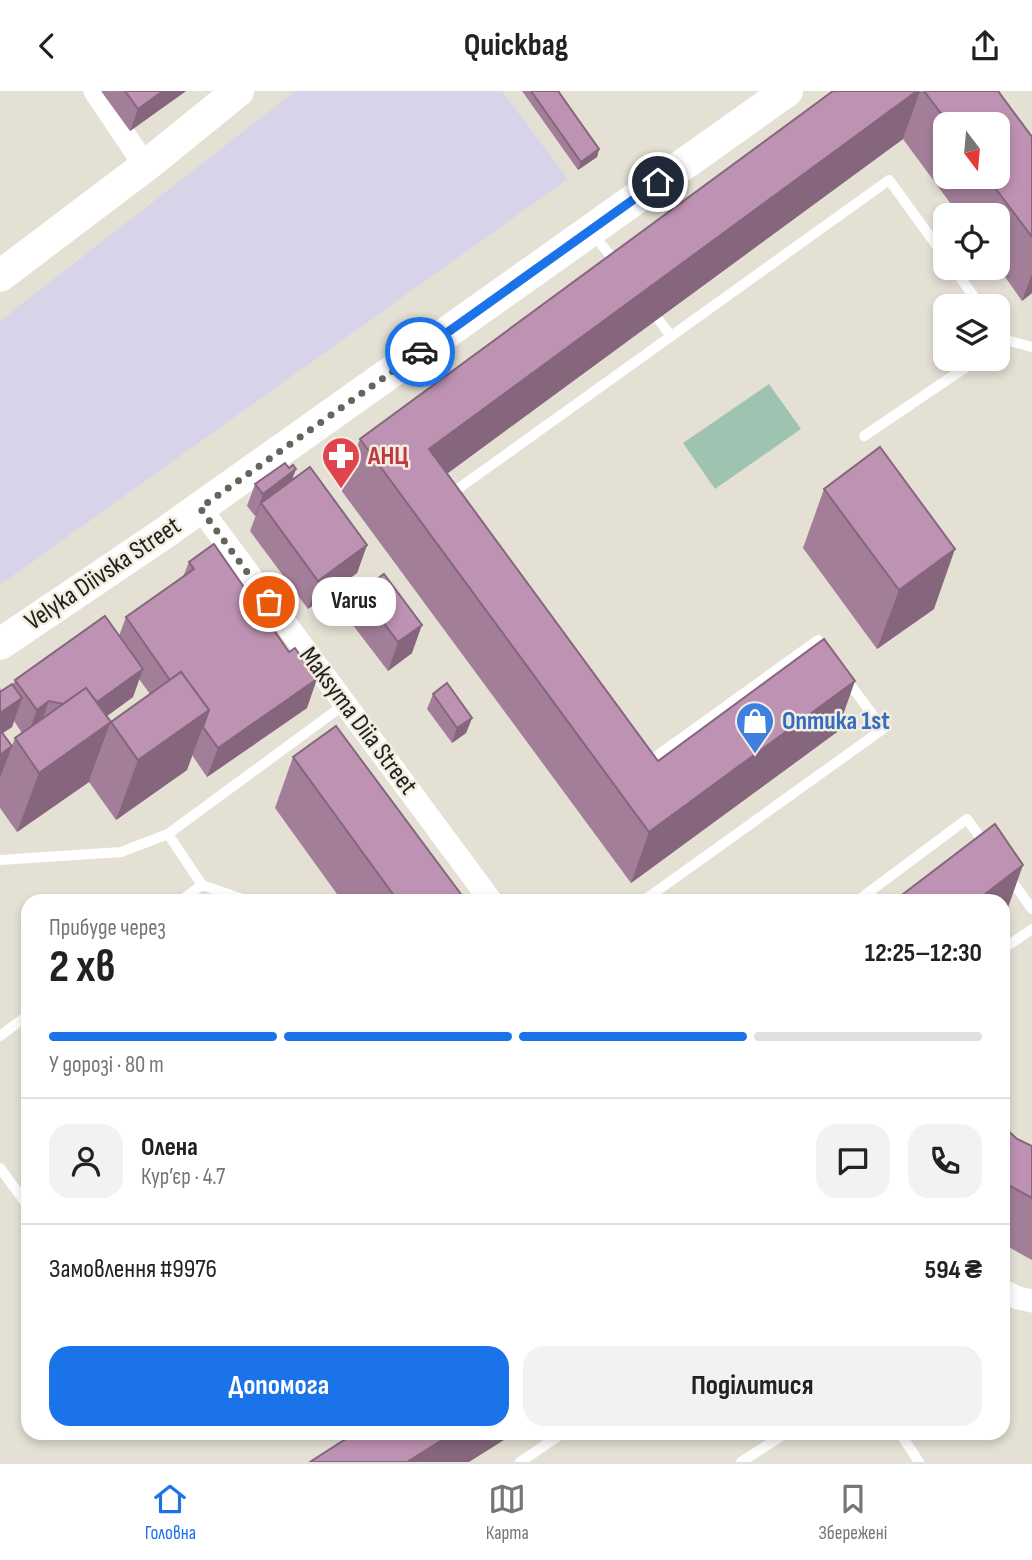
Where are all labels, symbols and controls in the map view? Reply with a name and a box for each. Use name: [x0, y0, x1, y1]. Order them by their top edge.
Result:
text: Quickbag: [464, 26, 568, 65]
icon: back: [28, 27, 66, 65]
icon: share: [966, 27, 1004, 65]
north arrow: [933, 112, 1010, 189]
map controls: [933, 112, 1010, 371]
pin: [628, 152, 688, 212]
icon: home: [639, 163, 677, 201]
button: locate: [933, 203, 1010, 280]
button: layers: [933, 294, 1010, 371]
courier: [385, 317, 455, 387]
icon: car: [401, 333, 439, 371]
pharmacy icon: АНЦ: [320, 435, 362, 490]
place label: АНЦ: [367, 441, 408, 472]
street label: Velyka Diivska Street: [19, 510, 187, 637]
pin: [239, 572, 299, 632]
callout: Varus: [311, 577, 395, 627]
icon: bag: [250, 583, 288, 621]
text: Varus: [331, 587, 377, 615]
street label: Maksyma Diia Street: [292, 641, 424, 801]
shop icon: Оптика 1st: [734, 700, 776, 755]
place label: Оптика 1st: [782, 706, 890, 737]
text: Прибуде через: [49, 914, 166, 942]
text: 12:25–12:30: [865, 938, 982, 969]
text: 2 хв: [49, 940, 116, 995]
text: У дорозі · 80 m: [49, 1051, 164, 1079]
button: person: [49, 1124, 123, 1198]
button: chat: [816, 1124, 890, 1198]
button: phone: [908, 1124, 982, 1198]
text: Олена: [141, 1132, 198, 1163]
text: Кур’єр · 4.7: [141, 1163, 225, 1191]
text: Замовлення #9976: [49, 1254, 217, 1285]
text: 594 ₴: [925, 1255, 982, 1286]
button: Допомога: [49, 1346, 509, 1426]
button: Поділитися: [523, 1346, 982, 1426]
tab: Головна: [145, 1480, 196, 1545]
tab: Карта: [486, 1480, 529, 1545]
tab: Збережені: [818, 1480, 887, 1545]

